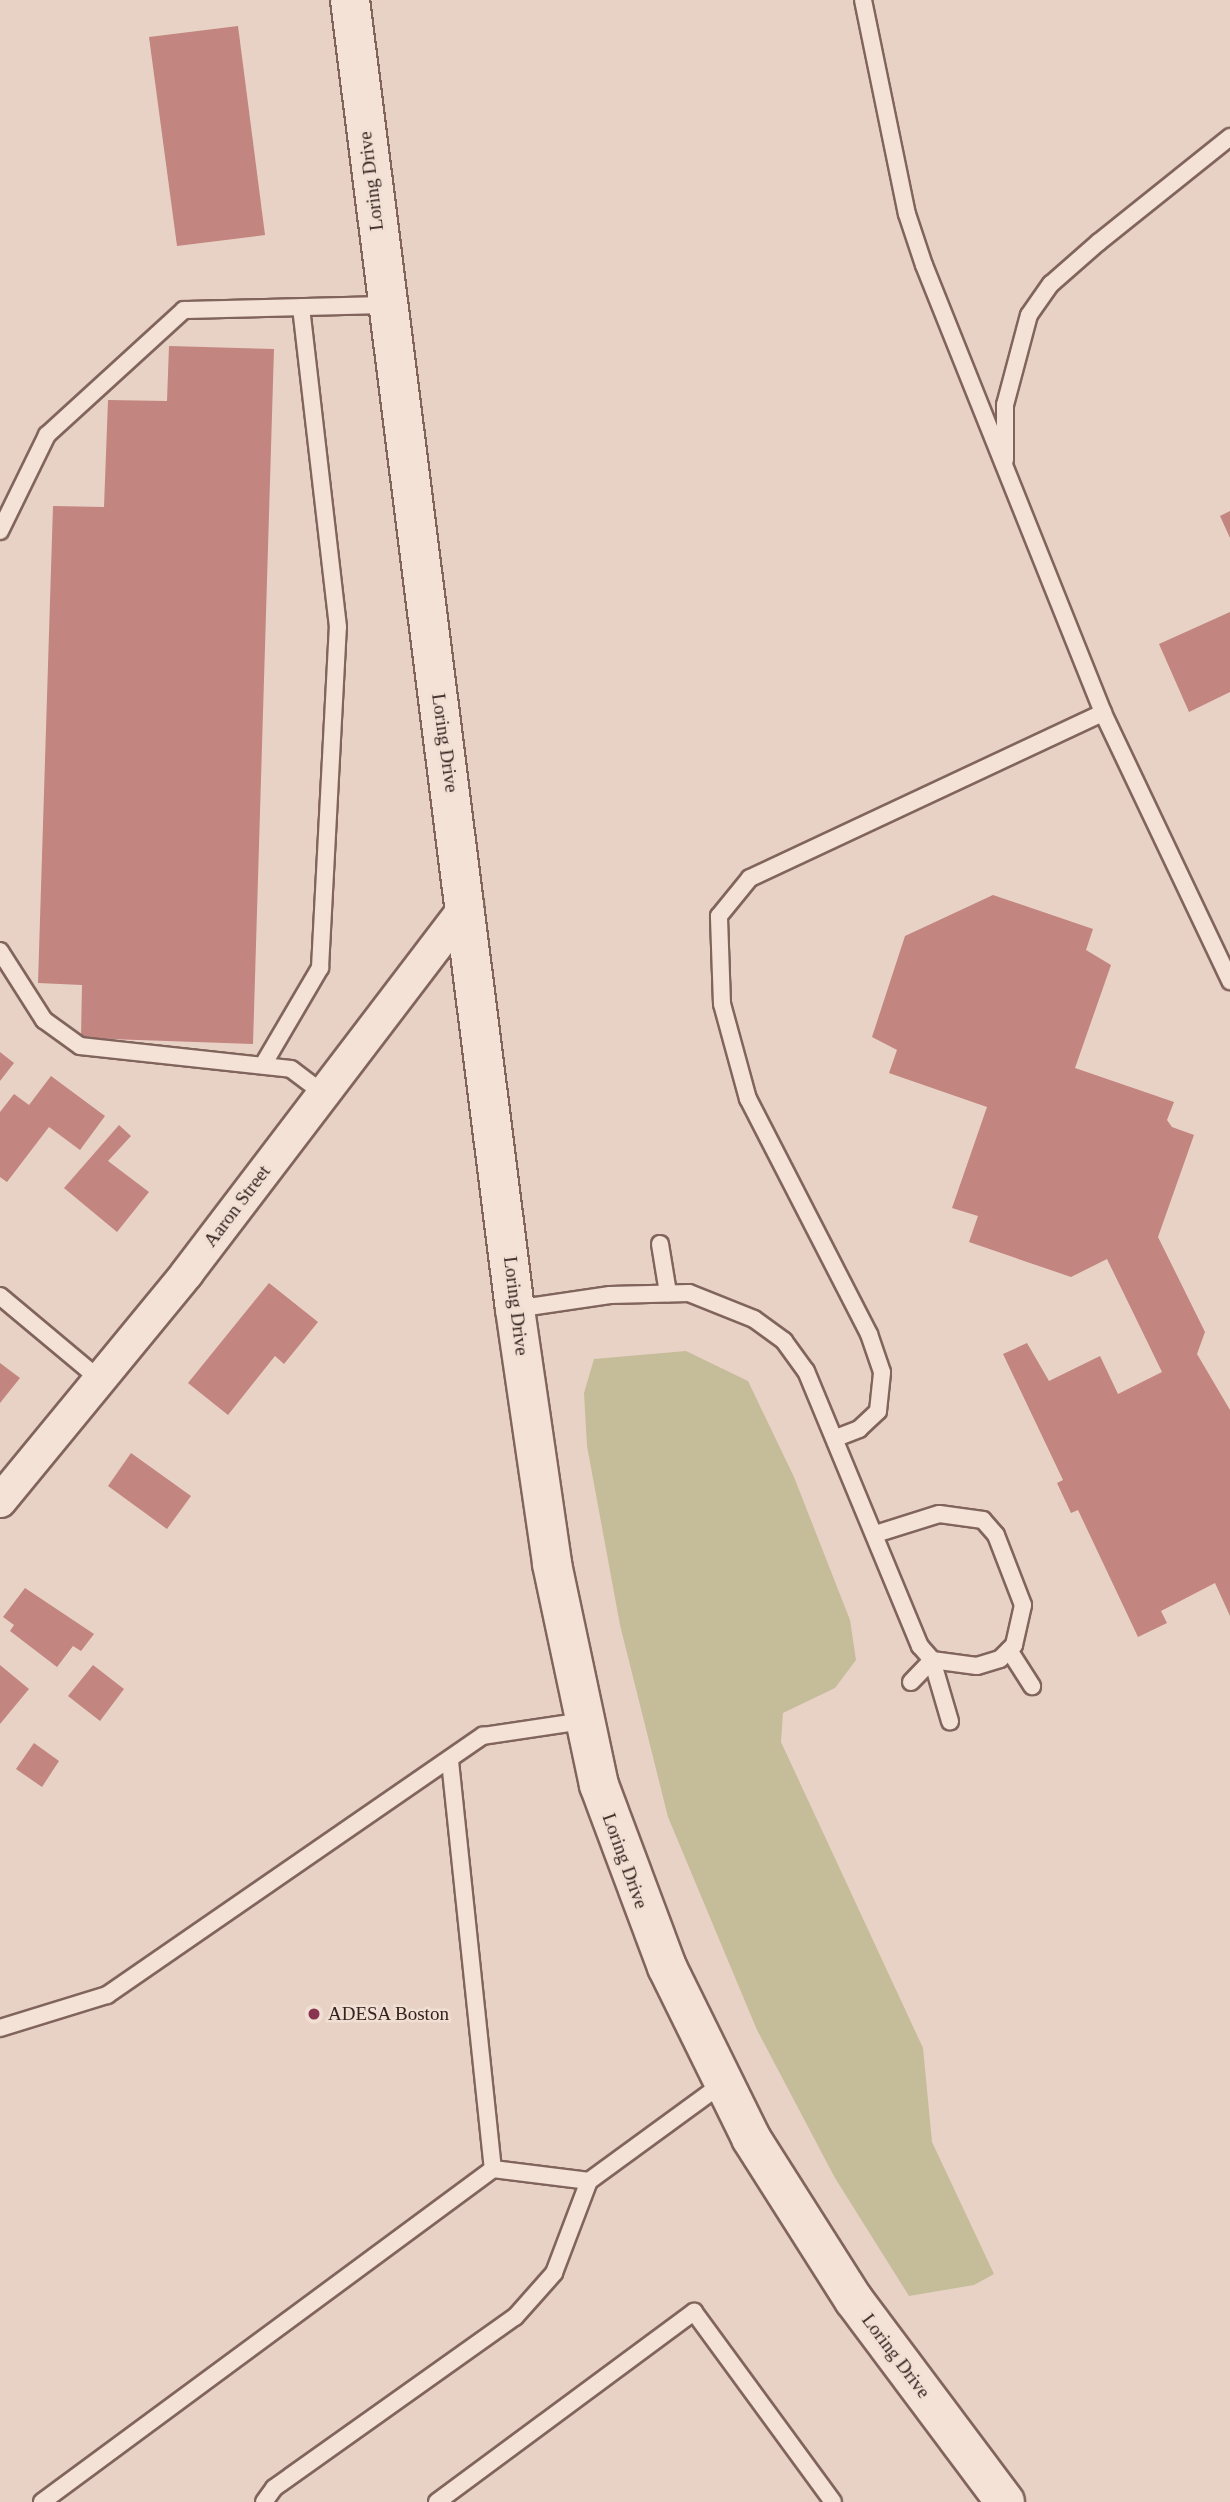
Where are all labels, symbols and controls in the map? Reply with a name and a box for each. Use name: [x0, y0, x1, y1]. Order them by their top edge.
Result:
street label: Loring Drive: [354, 130, 388, 232]
street label: Loring Drive: [427, 692, 463, 794]
street label: Aaron Street: [199, 1161, 275, 1251]
street label: Loring Drive: [499, 1255, 533, 1357]
street label: Loring Drive: [597, 1810, 653, 1912]
place label: ADESA Boston: [328, 2003, 450, 2025]
marker: ADESA Boston: [306, 2006, 322, 2022]
street label: Loring Drive: [857, 2309, 935, 2403]

